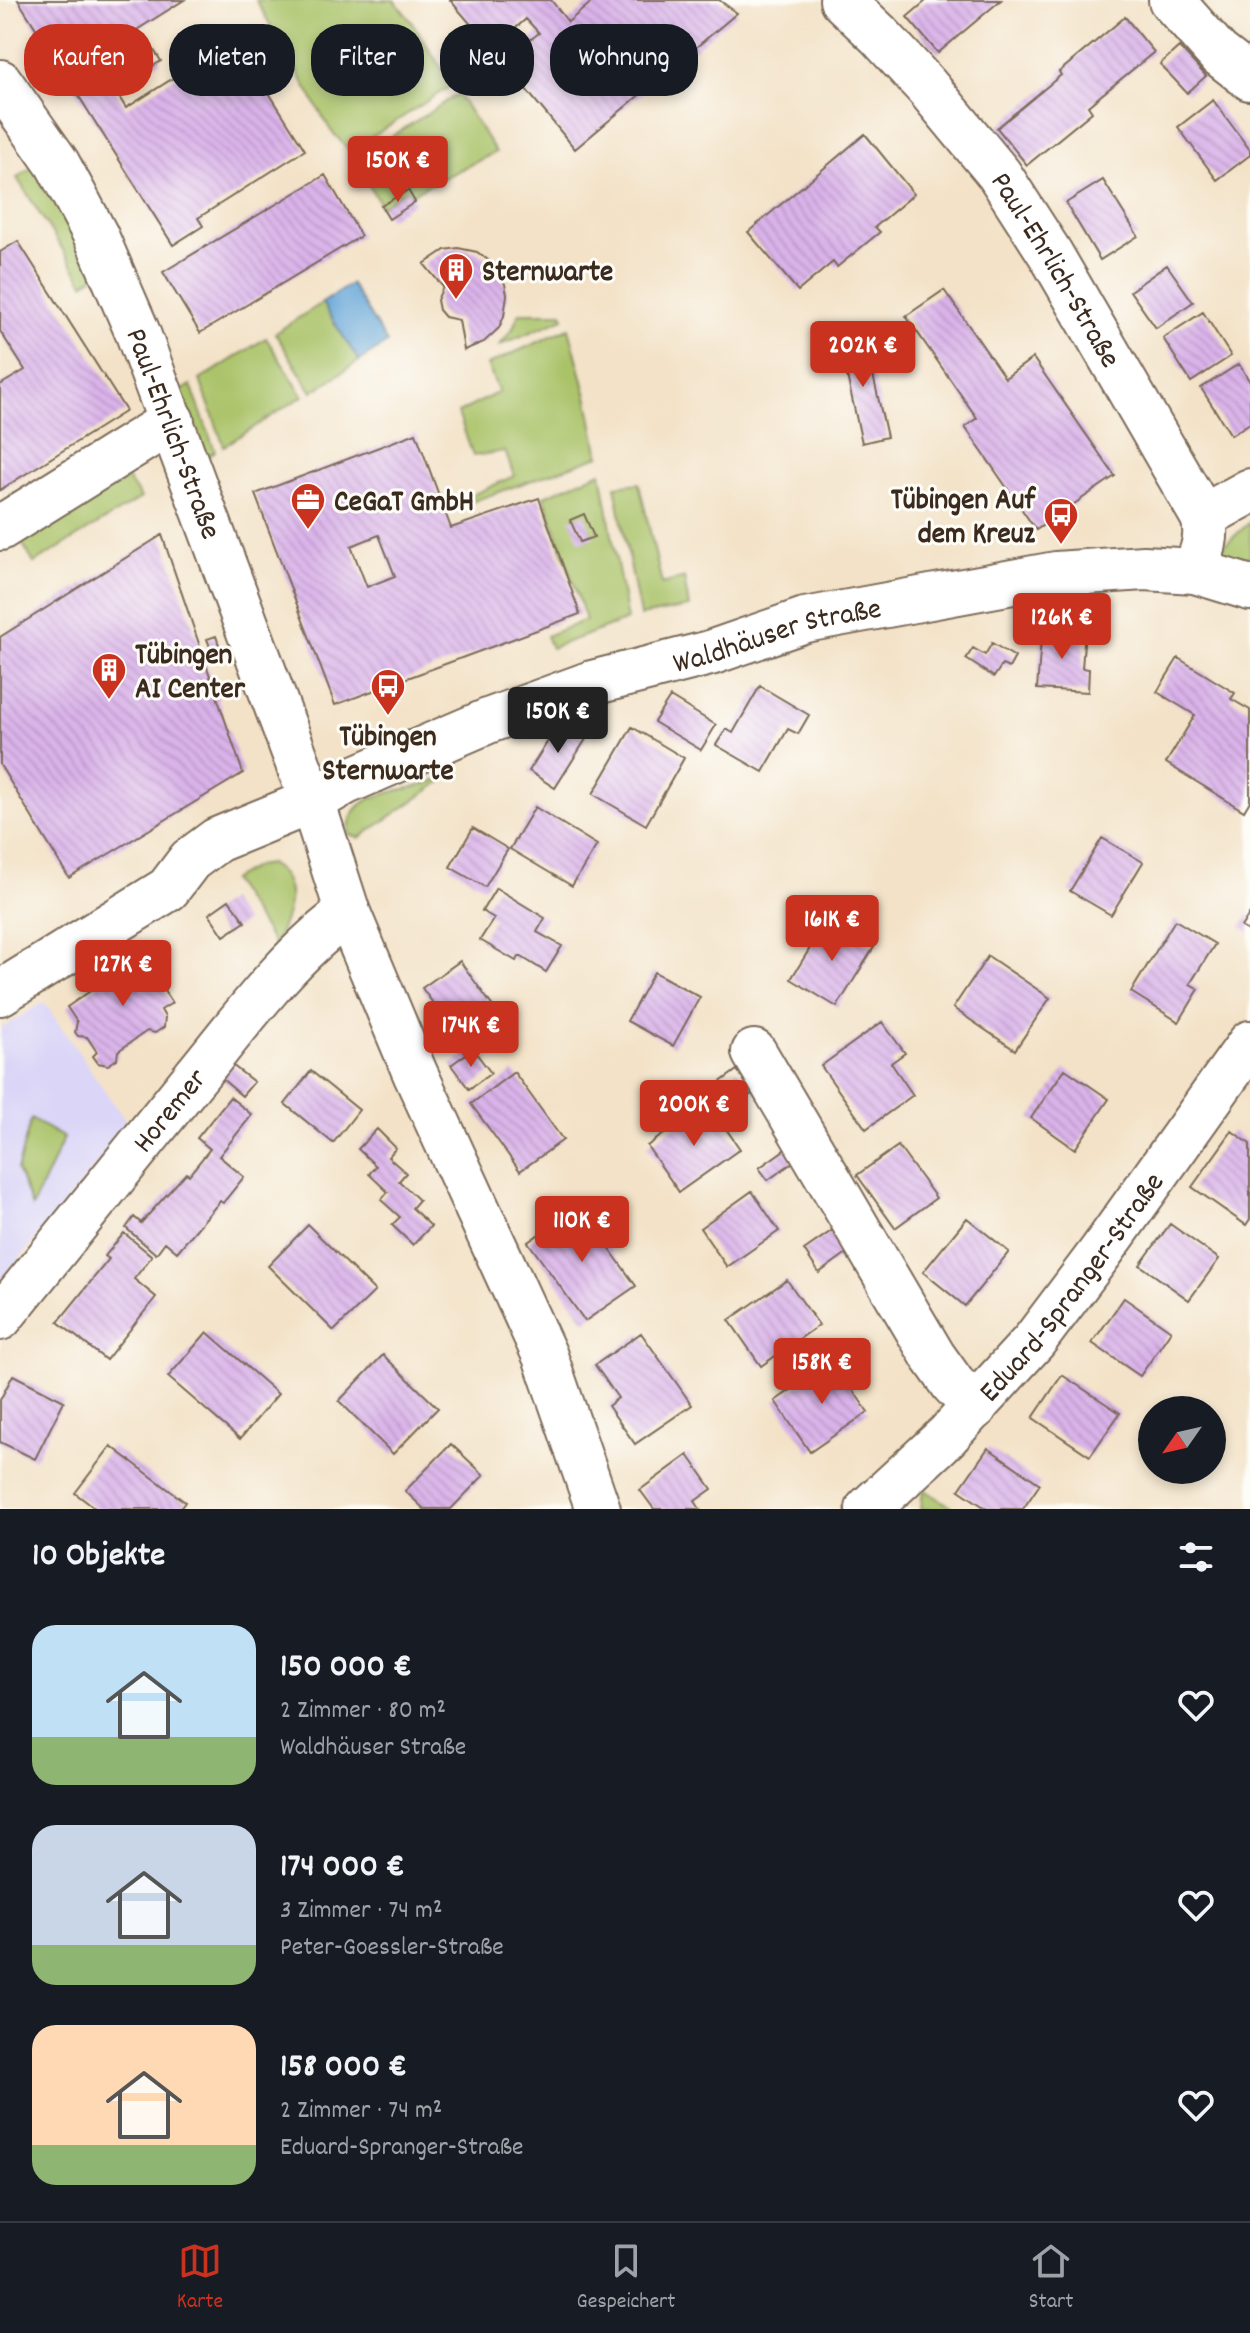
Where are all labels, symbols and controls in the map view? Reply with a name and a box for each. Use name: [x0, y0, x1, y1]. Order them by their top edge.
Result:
chip: Kaufen: [24, 24, 153, 96]
chip: Mieten: [169, 24, 295, 96]
chip: Filter: [311, 24, 424, 96]
chip: Neu: [440, 24, 534, 96]
chip: Wohnung: [550, 24, 698, 96]
pin: 150K €: [333, 136, 463, 204]
text: 150K €: [366, 143, 430, 180]
street label: Paul-Ehrlich-Straße: [977, 165, 1129, 377]
building icon: Sternwarte: [437, 251, 475, 301]
place label: Sternwarte: [482, 253, 613, 296]
pin: 202K €: [798, 321, 928, 389]
street label: Paul-Ehrlich-Straße: [112, 323, 230, 546]
text: 202K €: [828, 328, 898, 365]
office icon: CeGaT GmbH: [289, 481, 327, 531]
place label: Tübingen Auf dem Kreuz: [891, 481, 1036, 558]
place label: CeGaT GmbH: [334, 483, 474, 526]
bus stop icon: Tübingen Auf dem Kreuz: [1042, 496, 1080, 546]
street label: Waldhäuser Straße: [669, 589, 885, 688]
pin: 126K €: [997, 593, 1127, 661]
text: 126K €: [1031, 600, 1093, 637]
place label: Tübingen AI Center: [135, 636, 246, 713]
building icon: Tübingen AI Center: [90, 651, 128, 701]
bus stop icon: Tübingen Sternwarte: [369, 667, 407, 717]
pin: 150K €: [493, 687, 623, 755]
text: 150K €: [526, 694, 590, 731]
place label: Tübingen Sternwarte: [322, 718, 454, 795]
pin: 161K €: [767, 895, 897, 963]
text: 161K €: [804, 902, 860, 939]
pin: 127K €: [58, 940, 188, 1008]
text: 127K €: [93, 947, 153, 984]
pin: 174K €: [406, 1001, 536, 1069]
text: 174K €: [442, 1008, 500, 1045]
street label: Horemer: [124, 1061, 220, 1164]
pin: 200K €: [629, 1080, 759, 1148]
text: 200K €: [658, 1087, 730, 1124]
street label: Eduard-Spranger-Straße: [971, 1165, 1177, 1414]
pin: 110K €: [517, 1196, 647, 1264]
text: 110K €: [553, 1203, 611, 1240]
pin: 158K €: [757, 1338, 887, 1406]
text: 158K €: [792, 1345, 852, 1382]
north arrow: [1138, 1396, 1226, 1484]
map controls: [1138, 1396, 1226, 1484]
text: 10 Objekte: [32, 1533, 165, 1582]
icon: filters: [1174, 1535, 1218, 1579]
text: 150 000 €: [280, 1644, 412, 1693]
icon: home: [96, 1657, 192, 1753]
icon: heart: [1174, 1683, 1218, 1727]
text: 2 Zimmer · 80 m²: [280, 1693, 446, 1730]
text: Waldhäuser Straße: [280, 1730, 466, 1767]
text: 174 000 €: [280, 1844, 405, 1893]
icon: home: [96, 1857, 192, 1953]
icon: heart: [1174, 1883, 1218, 1927]
text: 3 Zimmer · 74 m²: [280, 1893, 442, 1930]
text: Peter-Goessler-Straße: [280, 1930, 504, 1967]
text: 158 000 €: [280, 2044, 407, 2093]
icon: home: [96, 2057, 192, 2153]
icon: heart: [1174, 2083, 1218, 2127]
text: 2 Zimmer · 74 m²: [280, 2093, 442, 2130]
text: Eduard-Spranger-Straße: [280, 2130, 524, 2167]
tab: Karte: [177, 2239, 223, 2318]
tab: Gespeichert: [577, 2239, 675, 2318]
tab: Start: [1029, 2239, 1073, 2318]

